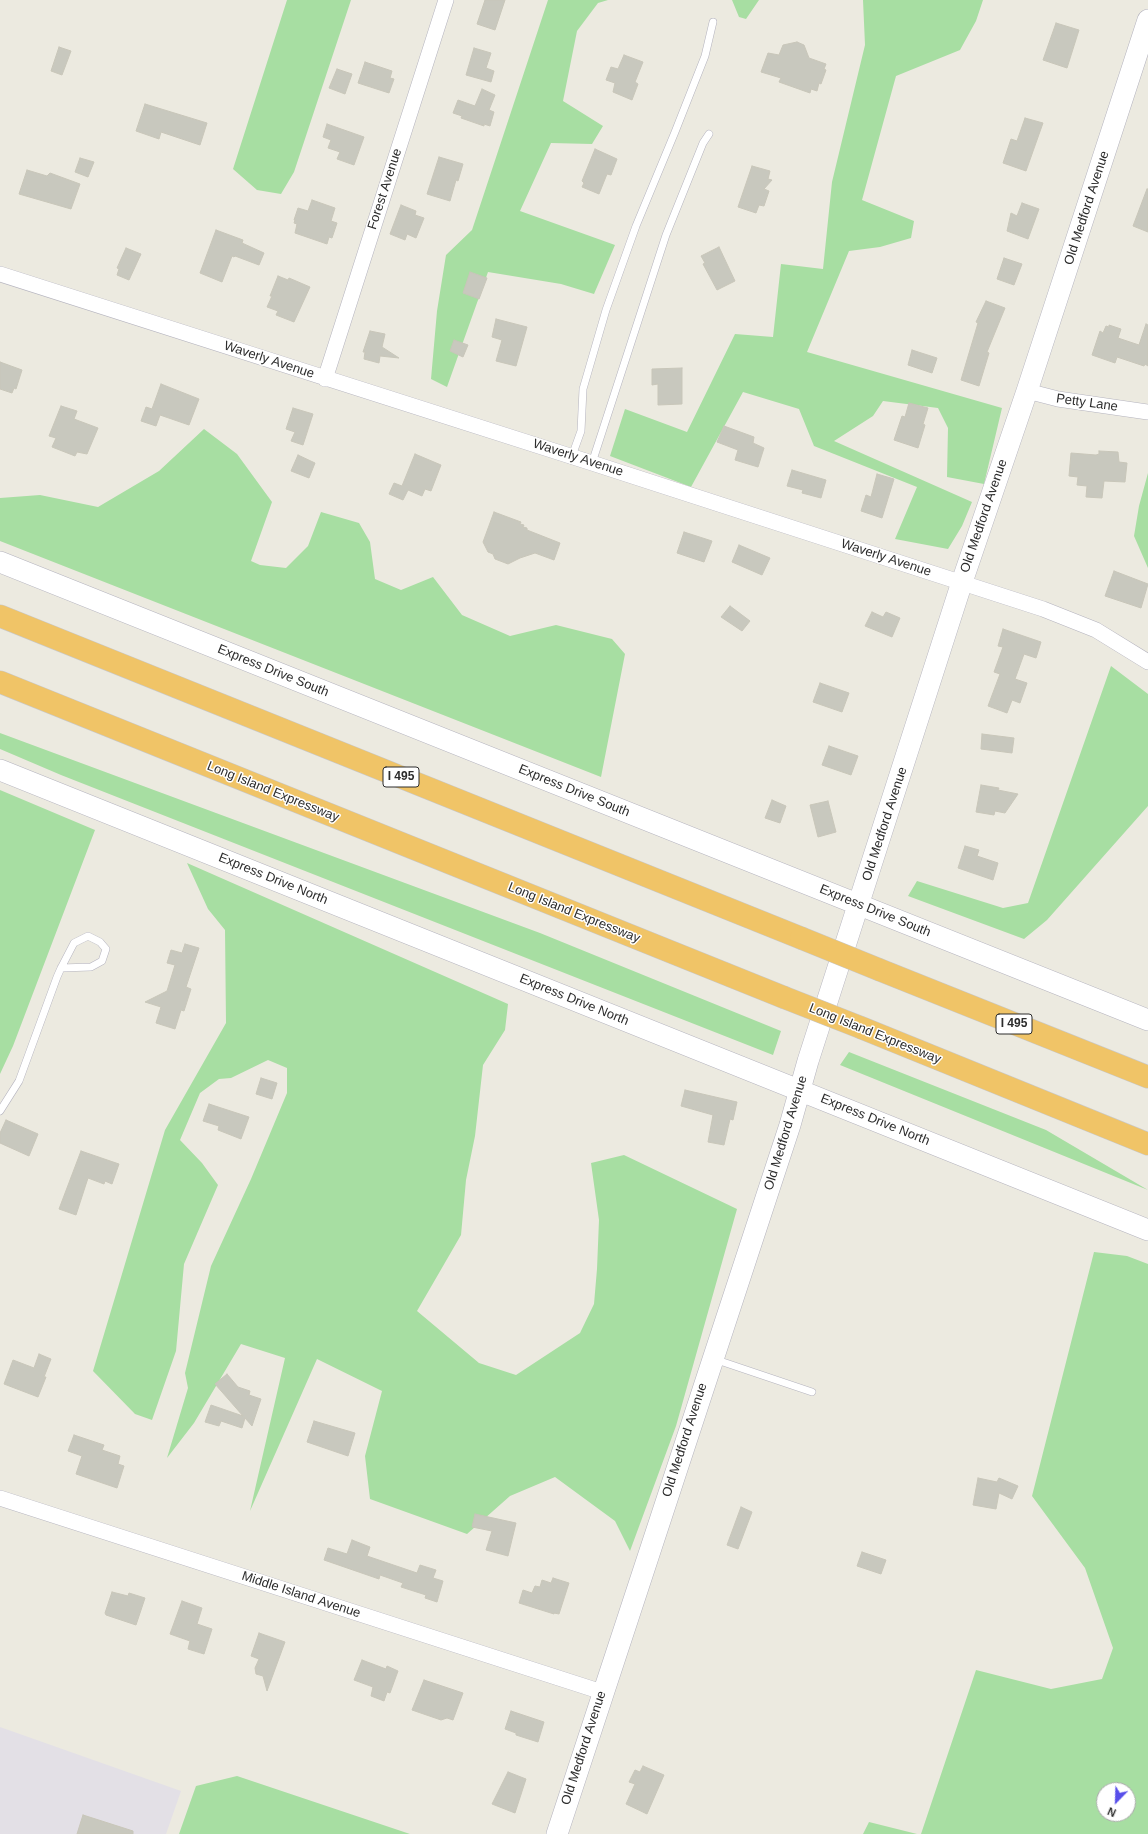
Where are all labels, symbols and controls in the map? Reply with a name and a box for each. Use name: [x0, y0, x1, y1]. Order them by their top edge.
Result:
street label: Forest Avenue: [365, 146, 405, 232]
street label: Old Medford Avenue: [1061, 149, 1113, 267]
street label: Waverly Avenue: [222, 338, 316, 382]
street label: Petty Lane: [1055, 391, 1119, 415]
street label: Waverly Avenue: [531, 436, 625, 480]
street label: Old Medford Avenue: [957, 457, 1011, 575]
street label: Waverly Avenue: [839, 536, 933, 580]
street label: Express Drive South: [215, 642, 331, 700]
street label: Long Island Expressway: [205, 758, 341, 826]
street label: Express Drive South: [516, 762, 632, 820]
street label: Old Medford Avenue: [859, 765, 911, 883]
road number: I 495: [383, 767, 419, 787]
street label: Express Drive North: [216, 850, 330, 908]
street label: Long Island Expressway: [506, 879, 642, 947]
street label: Express Drive South: [817, 882, 933, 940]
street label: Express Drive North: [517, 971, 631, 1029]
street label: Long Island Expressway: [807, 1000, 943, 1068]
road number: I 495: [996, 1014, 1032, 1034]
street label: Old Medford Avenue: [761, 1074, 811, 1192]
street label: Express Drive North: [818, 1091, 932, 1149]
street label: Old Medford Avenue: [659, 1381, 711, 1499]
street label: Middle Island Avenue: [240, 1568, 362, 1622]
street label: Old Medford Avenue: [558, 1689, 610, 1807]
north arrow: [1096, 1782, 1136, 1822]
text: N: [1106, 1805, 1118, 1819]

